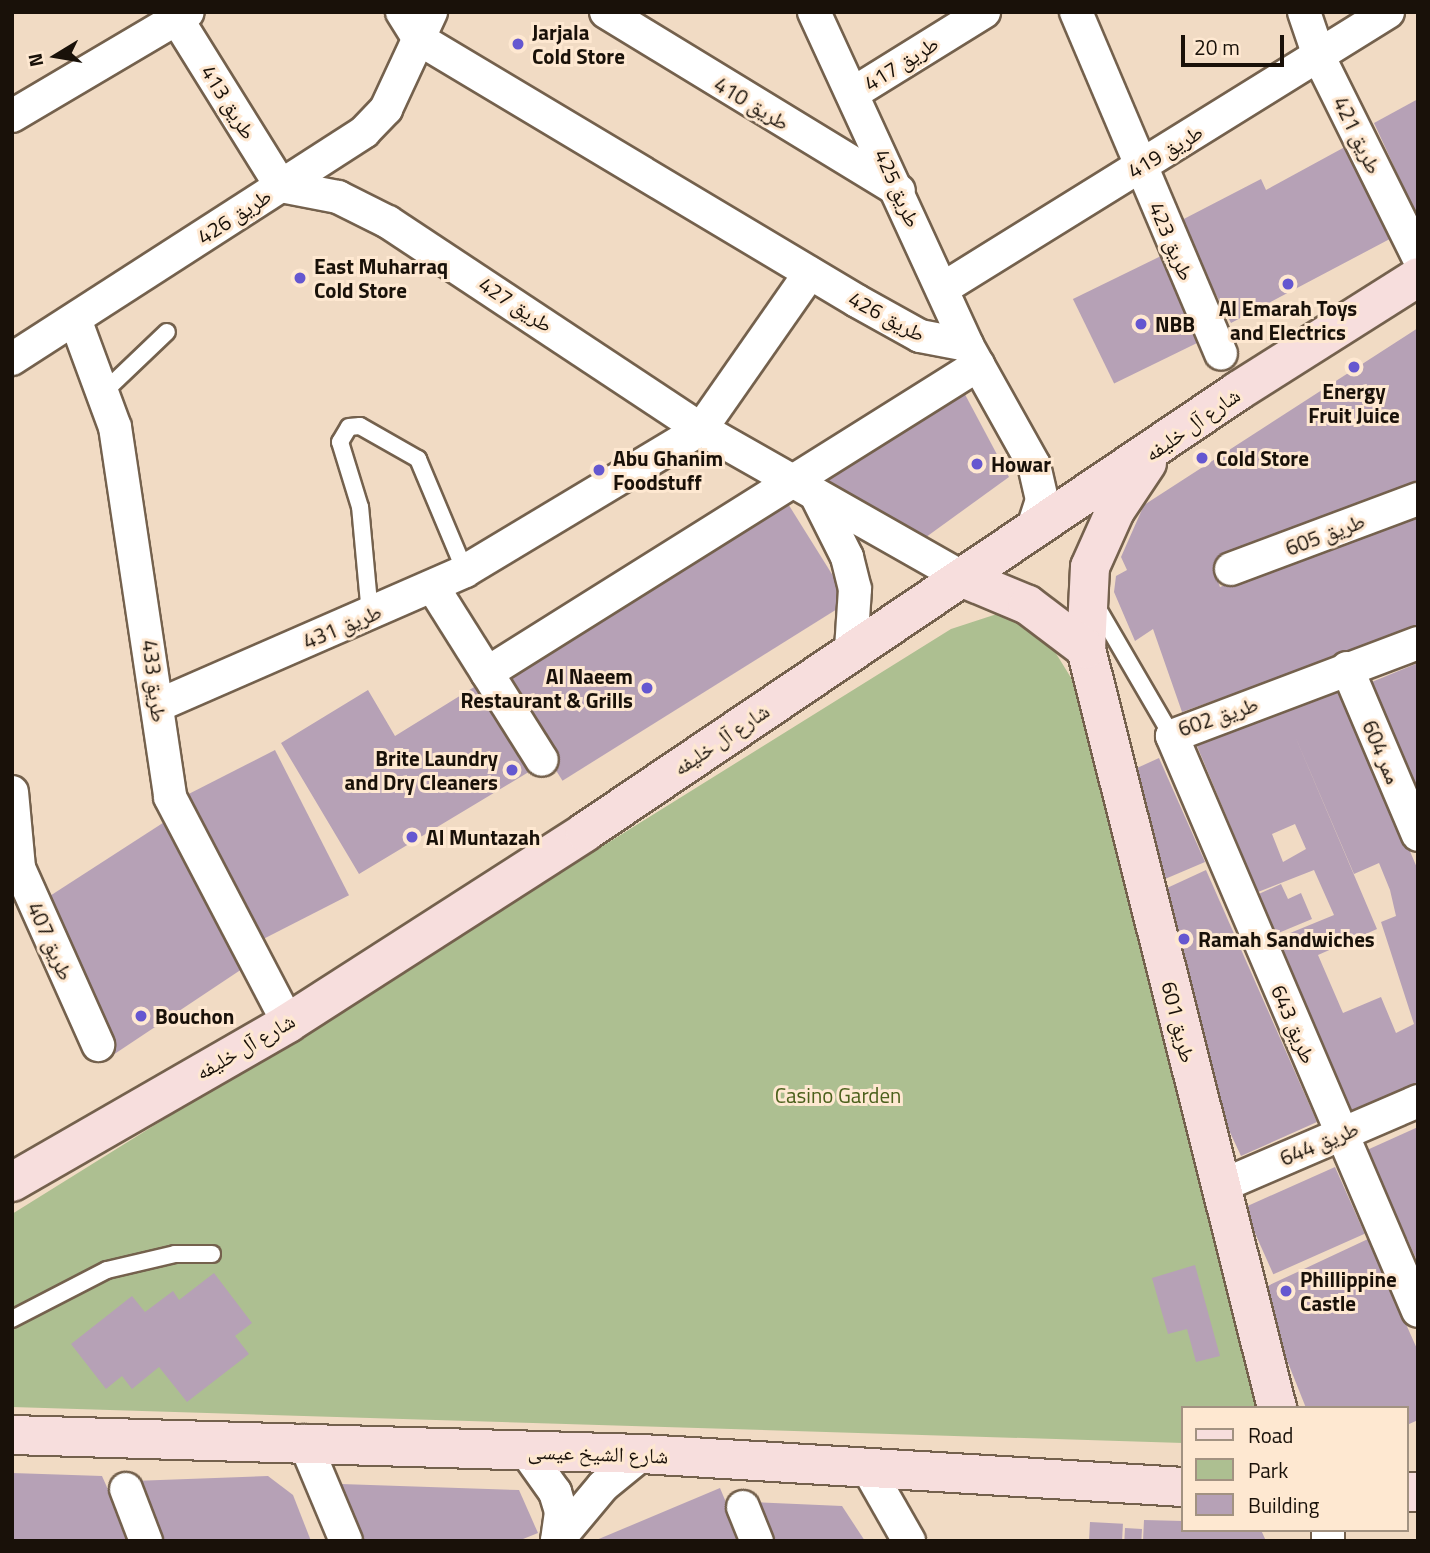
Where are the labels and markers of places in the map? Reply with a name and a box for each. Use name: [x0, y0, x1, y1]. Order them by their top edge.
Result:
place label: Jarjala Cold Store: [532, 19, 625, 69]
marker: Jarjala Cold Store: [510, 36, 526, 52]
place label: East Muharraq Cold Store: [314, 253, 448, 303]
marker: East Muharraq Cold Store: [292, 270, 308, 286]
marker: Al Emarah Toys and Electrics: [1280, 276, 1296, 292]
place label: Al Emarah Toys and Electrics: [1219, 295, 1357, 345]
place label: NBB: [1155, 311, 1195, 337]
marker: NBB: [1133, 316, 1149, 332]
marker: Energy Fruit Juice: [1346, 359, 1362, 375]
place label: Energy Fruit Juice: [1308, 378, 1400, 428]
place label: Abu Ghanim Foodstuff: [613, 445, 723, 495]
place label: Cold Store: [1216, 445, 1309, 471]
marker: Cold Store: [1194, 450, 1210, 466]
place label: Howar: [991, 451, 1051, 477]
marker: Howar: [969, 456, 985, 472]
marker: Abu Ghanim Foodstuff: [591, 462, 607, 478]
place label: Al Naeem Restaurant & Grills: [460, 663, 633, 713]
marker: Al Naeem Restaurant & Grills: [639, 680, 655, 696]
place label: Brite Laundry and Dry Cleaners: [345, 745, 498, 795]
marker: Brite Laundry and Dry Cleaners: [504, 762, 520, 778]
place label: Al Muntazah: [426, 824, 540, 850]
marker: Al Muntazah: [404, 829, 420, 845]
place label: Ramah Sandwiches: [1198, 926, 1375, 952]
marker: Ramah Sandwiches: [1176, 931, 1192, 947]
place label: Bouchon: [155, 1003, 234, 1029]
marker: Bouchon: [133, 1008, 149, 1024]
place label: Phillippine Castle: [1300, 1266, 1397, 1316]
marker: Phillippine Castle: [1278, 1283, 1294, 1299]

